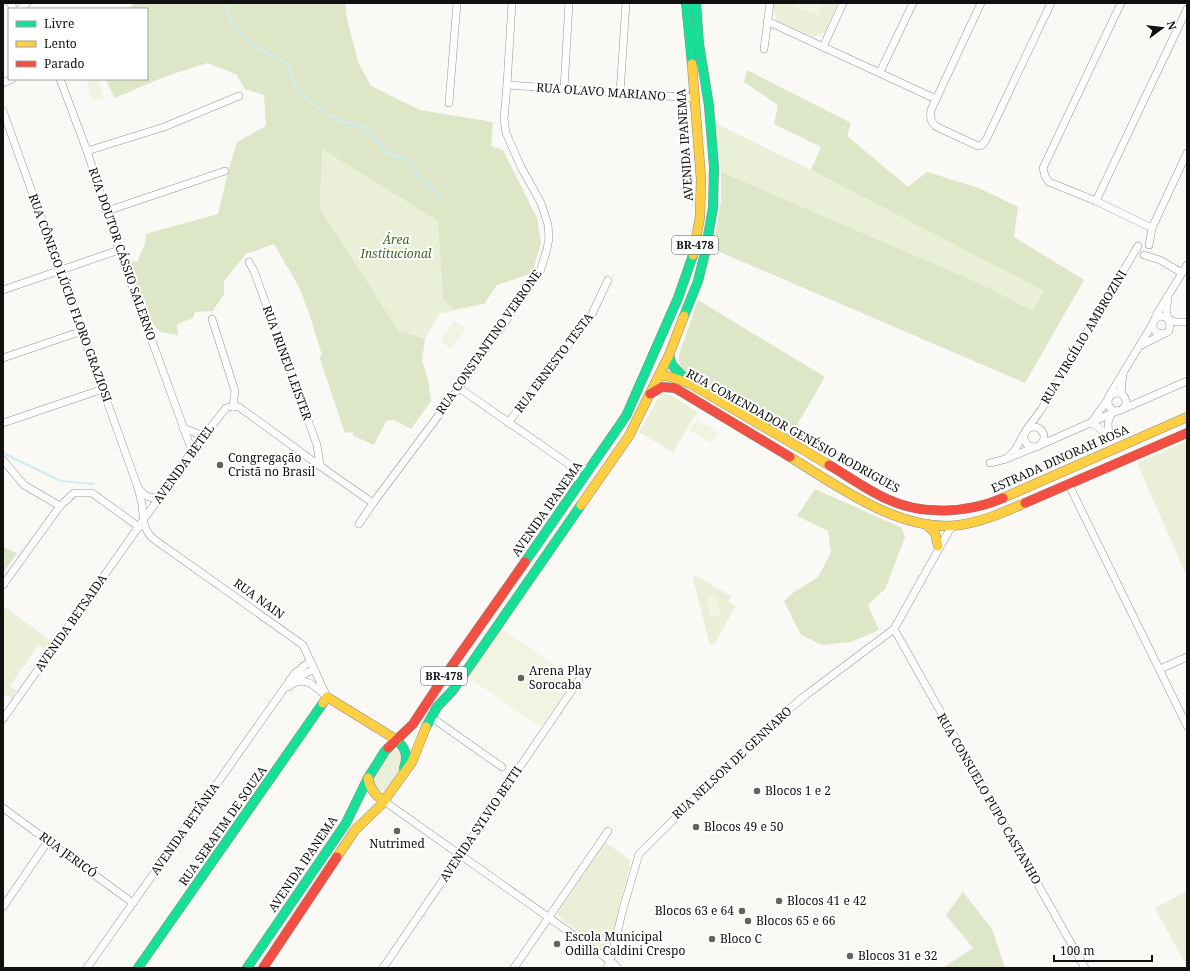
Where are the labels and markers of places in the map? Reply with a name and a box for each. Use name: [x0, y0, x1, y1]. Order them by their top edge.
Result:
place label: Congregação Cristã no Brasil: [228, 449, 315, 480]
marker: Congregação Cristã no Brasil: [215, 460, 225, 470]
place label: Arena Play Sorocaba: [529, 662, 592, 693]
marker: Arena Play Sorocaba: [516, 673, 526, 683]
place label: Blocos 1 e 2: [765, 782, 831, 799]
marker: Blocos 1 e 2: [752, 786, 762, 796]
place label: Blocos 49 e 50: [704, 818, 784, 835]
marker: Blocos 49 e 50: [691, 822, 701, 832]
marker: Nutrimed: [392, 826, 402, 836]
place label: Nutrimed: [369, 835, 425, 852]
place label: Blocos 41 e 42: [787, 892, 866, 909]
marker: Blocos 41 e 42: [774, 896, 784, 906]
place label: Blocos 63 e 64: [655, 902, 734, 919]
marker: Blocos 63 e 64: [737, 906, 747, 916]
place label: Blocos 65 e 66: [756, 912, 836, 929]
marker: Blocos 65 e 66: [743, 916, 753, 926]
place label: Escola Municipal Odilla Caldini Crespo: [565, 928, 685, 959]
place label: Bloco C: [720, 930, 762, 947]
marker: Bloco C: [707, 934, 717, 944]
marker: Escola Municipal Odilla Caldini Crespo: [552, 939, 562, 949]
place label: Blocos 31 e 32: [858, 947, 937, 964]
marker: Blocos 31 e 32: [845, 951, 855, 961]

